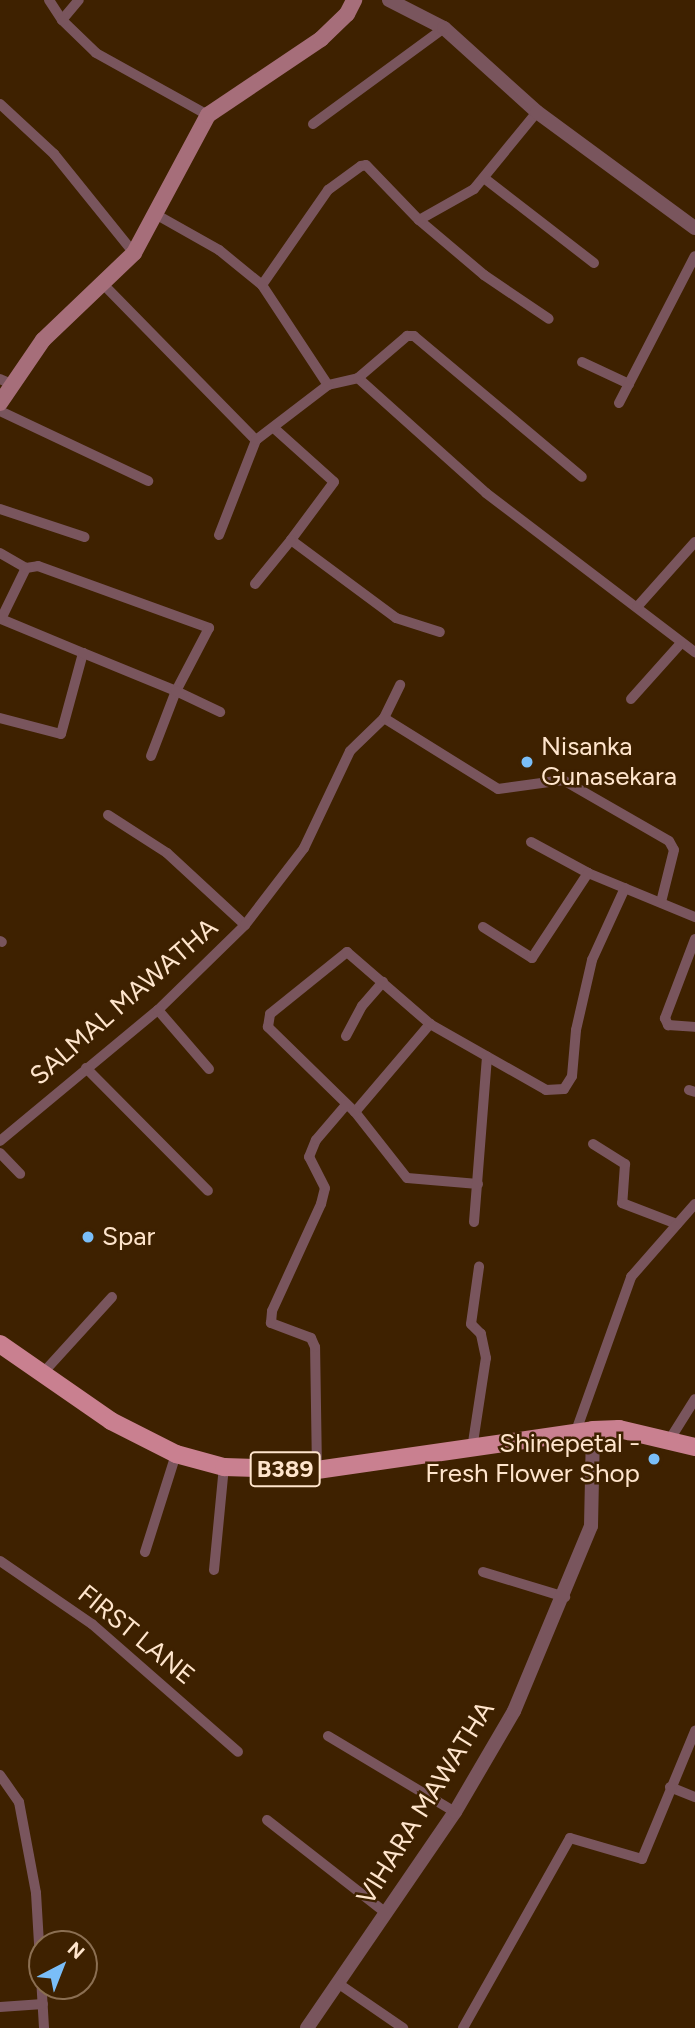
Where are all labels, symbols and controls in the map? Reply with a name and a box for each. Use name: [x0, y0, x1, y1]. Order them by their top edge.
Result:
place label: Nisanka Gunasekara: [541, 731, 677, 792]
marker: Nisanka Gunasekara: [519, 754, 535, 770]
street label: SALMAL MAWATHA: [24, 912, 224, 1092]
place label: Spar: [102, 1221, 155, 1253]
marker: Spar: [80, 1229, 96, 1245]
place label: Shinepetal - Fresh Flower Shop: [425, 1428, 640, 1490]
road number: B389: [248, 1448, 322, 1490]
marker: Shinepetal - Fresh Flower Shop: [646, 1451, 662, 1467]
street label: FIRST LANE: [71, 1579, 201, 1691]
street label: VIHARA MAWATHA: [351, 1695, 501, 1911]
north arrow: [28, 1930, 98, 2000]
text: N: [63, 1937, 89, 1964]

